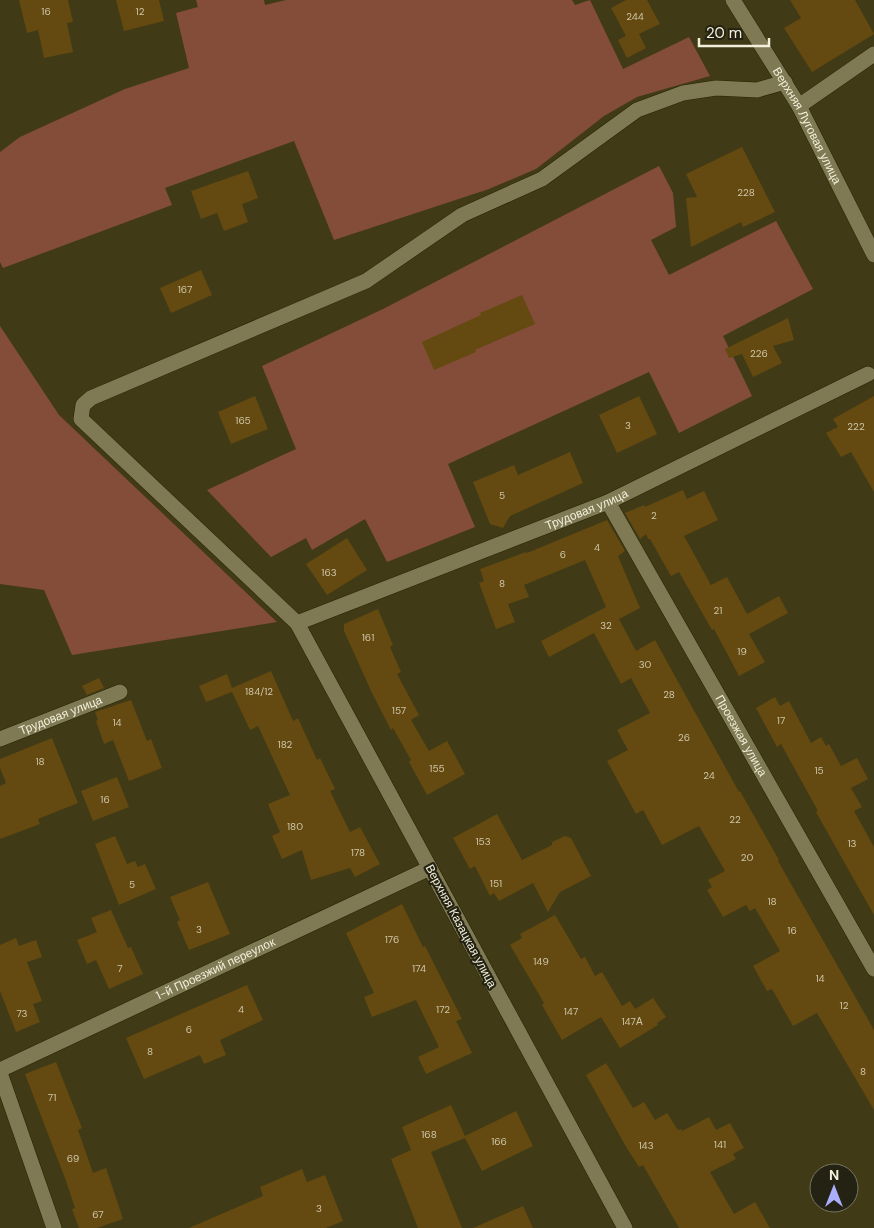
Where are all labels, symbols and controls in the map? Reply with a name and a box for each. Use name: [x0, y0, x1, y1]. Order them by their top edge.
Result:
house number: 16: [41, 5, 51, 18]
house number: 12: [136, 5, 145, 18]
house number: 244: [626, 10, 644, 23]
scale bar: [699, 15, 769, 47]
text: 20 m: [706, 23, 742, 43]
street label: Верхняя Луговая улица: [769, 64, 845, 187]
house number: 228: [737, 186, 755, 199]
house number: 167: [178, 283, 192, 296]
house number: 226: [750, 347, 768, 360]
house number: 165: [235, 414, 251, 427]
house number: 3: [625, 419, 631, 432]
house number: 222: [847, 420, 865, 433]
street label: Трудовая улица: [543, 485, 631, 534]
house number: 5: [499, 489, 505, 502]
house number: 2: [651, 509, 657, 522]
house number: 4: [594, 541, 600, 554]
house number: 6: [560, 548, 566, 561]
house number: 163: [321, 566, 337, 579]
house number: 8: [499, 577, 505, 590]
house number: 21: [714, 604, 722, 617]
house number: 32: [600, 619, 612, 632]
house number: 161: [362, 631, 374, 644]
house number: 19: [737, 645, 747, 658]
house number: 30: [639, 658, 652, 671]
house number: 184/12: [245, 685, 273, 698]
house number: 28: [663, 688, 675, 701]
street label: Трудовая улица: [17, 692, 105, 739]
street label: Проезжая улица: [712, 692, 771, 780]
house number: 157: [392, 704, 406, 717]
house number: 17: [777, 714, 785, 727]
house number: 14: [112, 716, 122, 729]
house number: 26: [678, 731, 690, 744]
house number: 182: [278, 738, 293, 751]
house number: 18: [35, 755, 45, 768]
house number: 155: [429, 762, 445, 775]
house number: 15: [814, 764, 824, 777]
house number: 24: [703, 769, 715, 782]
house number: 16: [100, 793, 110, 806]
house number: 22: [729, 813, 741, 826]
house number: 180: [287, 820, 303, 833]
house number: 153: [475, 835, 491, 848]
house number: 13: [847, 837, 857, 850]
house number: 178: [351, 846, 365, 859]
house number: 20: [741, 851, 753, 864]
street label: Верхняя Казацкая улица: [422, 862, 500, 991]
house number: 151: [490, 877, 502, 890]
house number: 5: [129, 878, 135, 891]
house number: 18: [767, 895, 777, 908]
house number: 3: [196, 923, 202, 936]
house number: 16: [787, 924, 797, 937]
house number: 176: [385, 933, 399, 946]
street label: 1-й Проезжий переулок: [153, 934, 278, 1004]
house number: 149: [533, 955, 549, 968]
house number: 7: [117, 962, 123, 975]
house number: 174: [412, 962, 426, 975]
house number: 14: [815, 972, 825, 985]
house number: 12: [840, 999, 849, 1012]
house number: 4: [238, 1003, 244, 1016]
house number: 172: [436, 1003, 450, 1016]
house number: 147: [564, 1005, 578, 1018]
house number: 73: [17, 1007, 28, 1020]
house number: 147А: [621, 1015, 643, 1028]
house number: 6: [186, 1023, 192, 1036]
house number: 8: [147, 1045, 153, 1058]
house number: 8: [860, 1065, 866, 1078]
house number: 71: [48, 1091, 56, 1104]
house number: 168: [421, 1128, 437, 1141]
house number: 166: [491, 1135, 507, 1148]
house number: 141: [714, 1138, 726, 1151]
house number: 143: [638, 1139, 654, 1152]
house number: 69: [67, 1152, 79, 1165]
north arrow: [809, 1163, 859, 1213]
text: N: [829, 1166, 839, 1184]
house number: 3: [316, 1202, 322, 1215]
house number: 67: [92, 1208, 104, 1221]

